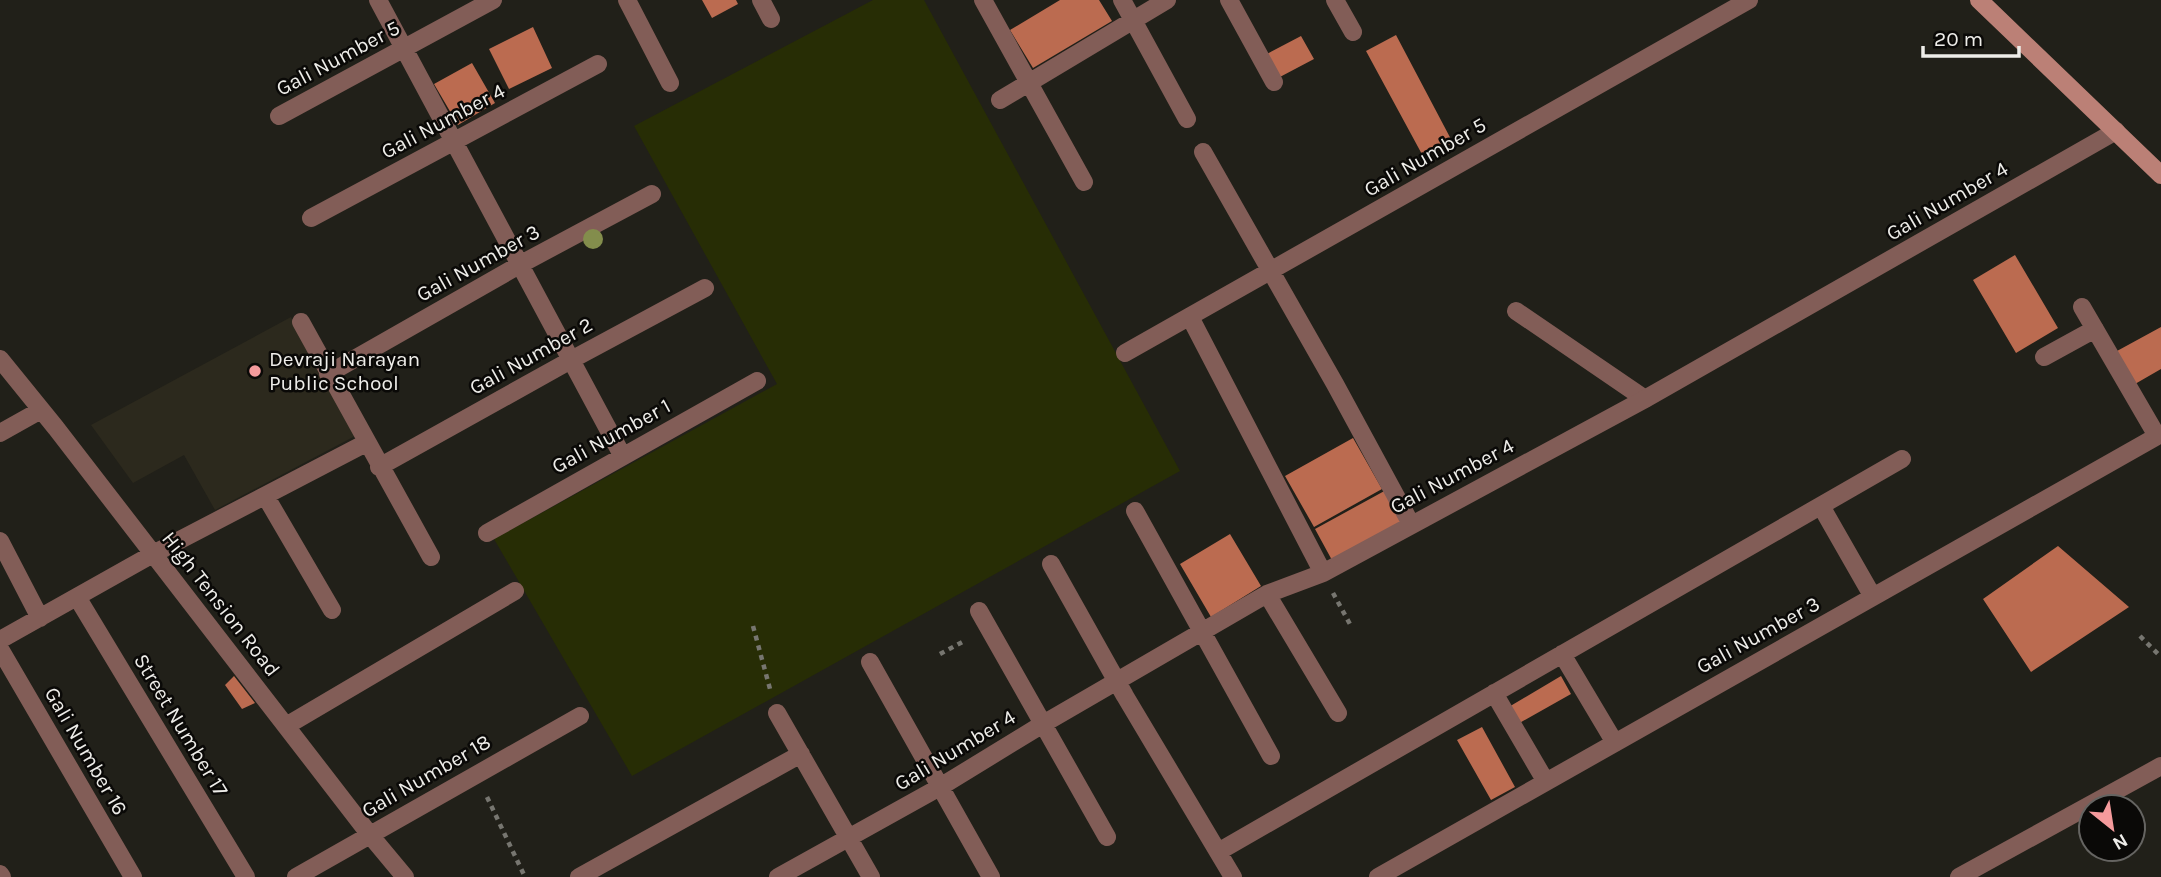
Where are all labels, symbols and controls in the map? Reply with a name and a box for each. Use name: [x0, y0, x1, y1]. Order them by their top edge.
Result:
scale bar: [1923, 14, 2019, 58]
street label: Gali Number 5: [272, 15, 404, 101]
text: 20 m: [1934, 27, 1983, 51]
street label: Gali Number 4: [377, 78, 509, 164]
street label: Gali Number 5: [1360, 112, 1490, 202]
street label: Gali Number 4: [1882, 156, 2012, 246]
street label: Gali Number 3: [412, 219, 544, 307]
street label: Gali Number 2: [465, 312, 597, 400]
place label: Devraji Narayan Public School: [269, 347, 420, 395]
marker: Devraji Narayan Public School: [247, 363, 263, 379]
street label: Gali Number 1: [548, 394, 674, 478]
street label: Gali Number 4: [1386, 433, 1518, 519]
street label: High Tension Road: [157, 527, 285, 681]
street label: Gali Number 3: [1692, 591, 1824, 679]
street label: Street Number 17: [129, 649, 233, 801]
street label: Gali Number 16: [40, 683, 132, 819]
street label: Gali Number 4: [890, 704, 1020, 795]
street label: Gali Number 18: [357, 729, 495, 823]
north arrow: [2077, 793, 2147, 863]
text: N: [2109, 829, 2131, 855]

